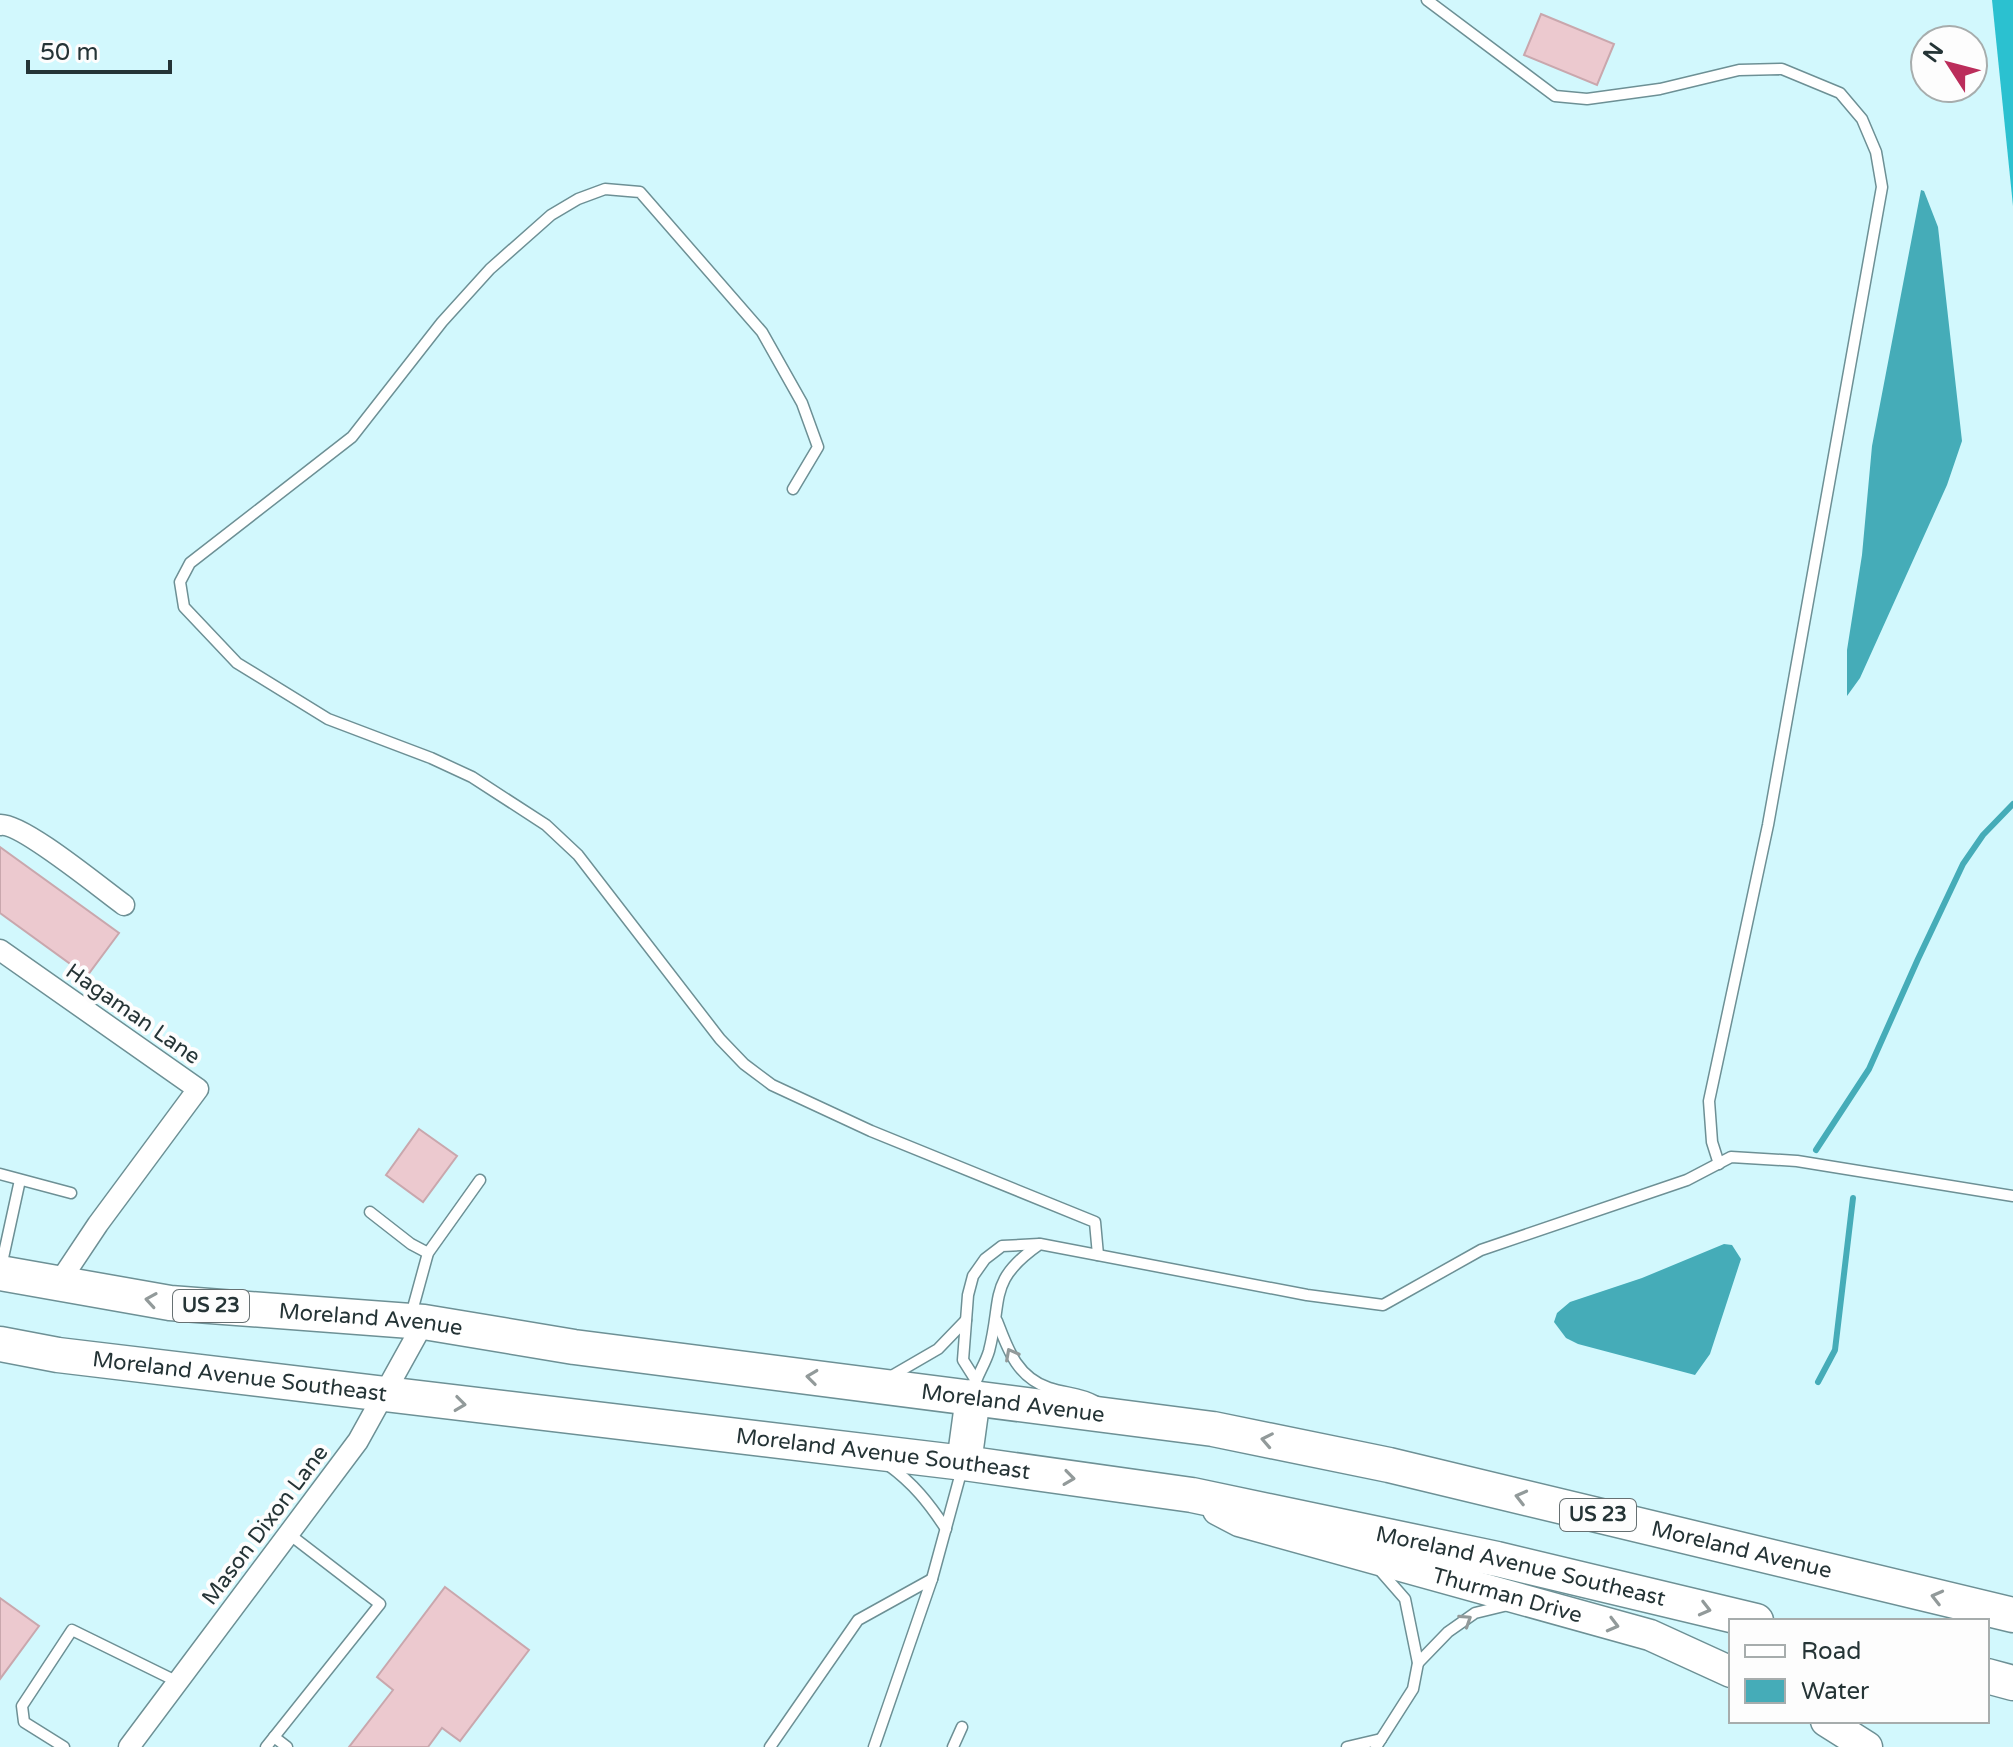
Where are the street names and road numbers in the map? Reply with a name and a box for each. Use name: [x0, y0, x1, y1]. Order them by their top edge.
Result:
street label: Hagaman Lane: [61, 958, 205, 1070]
road number: US 23: [173, 1290, 249, 1322]
street label: Moreland Avenue: [278, 1298, 465, 1341]
street label: Moreland Avenue Southeast: [91, 1346, 388, 1407]
street label: Moreland Avenue: [920, 1379, 1106, 1428]
street label: Moreland Avenue Southeast: [735, 1423, 1032, 1485]
street label: Mason Dixon Lane: [196, 1440, 334, 1610]
road number: US 23: [1560, 1499, 1636, 1531]
street label: Moreland Avenue: [1649, 1516, 1834, 1584]
street label: Moreland Avenue Southeast: [1374, 1521, 1668, 1612]
street label: Thurman Drive: [1429, 1562, 1585, 1629]

